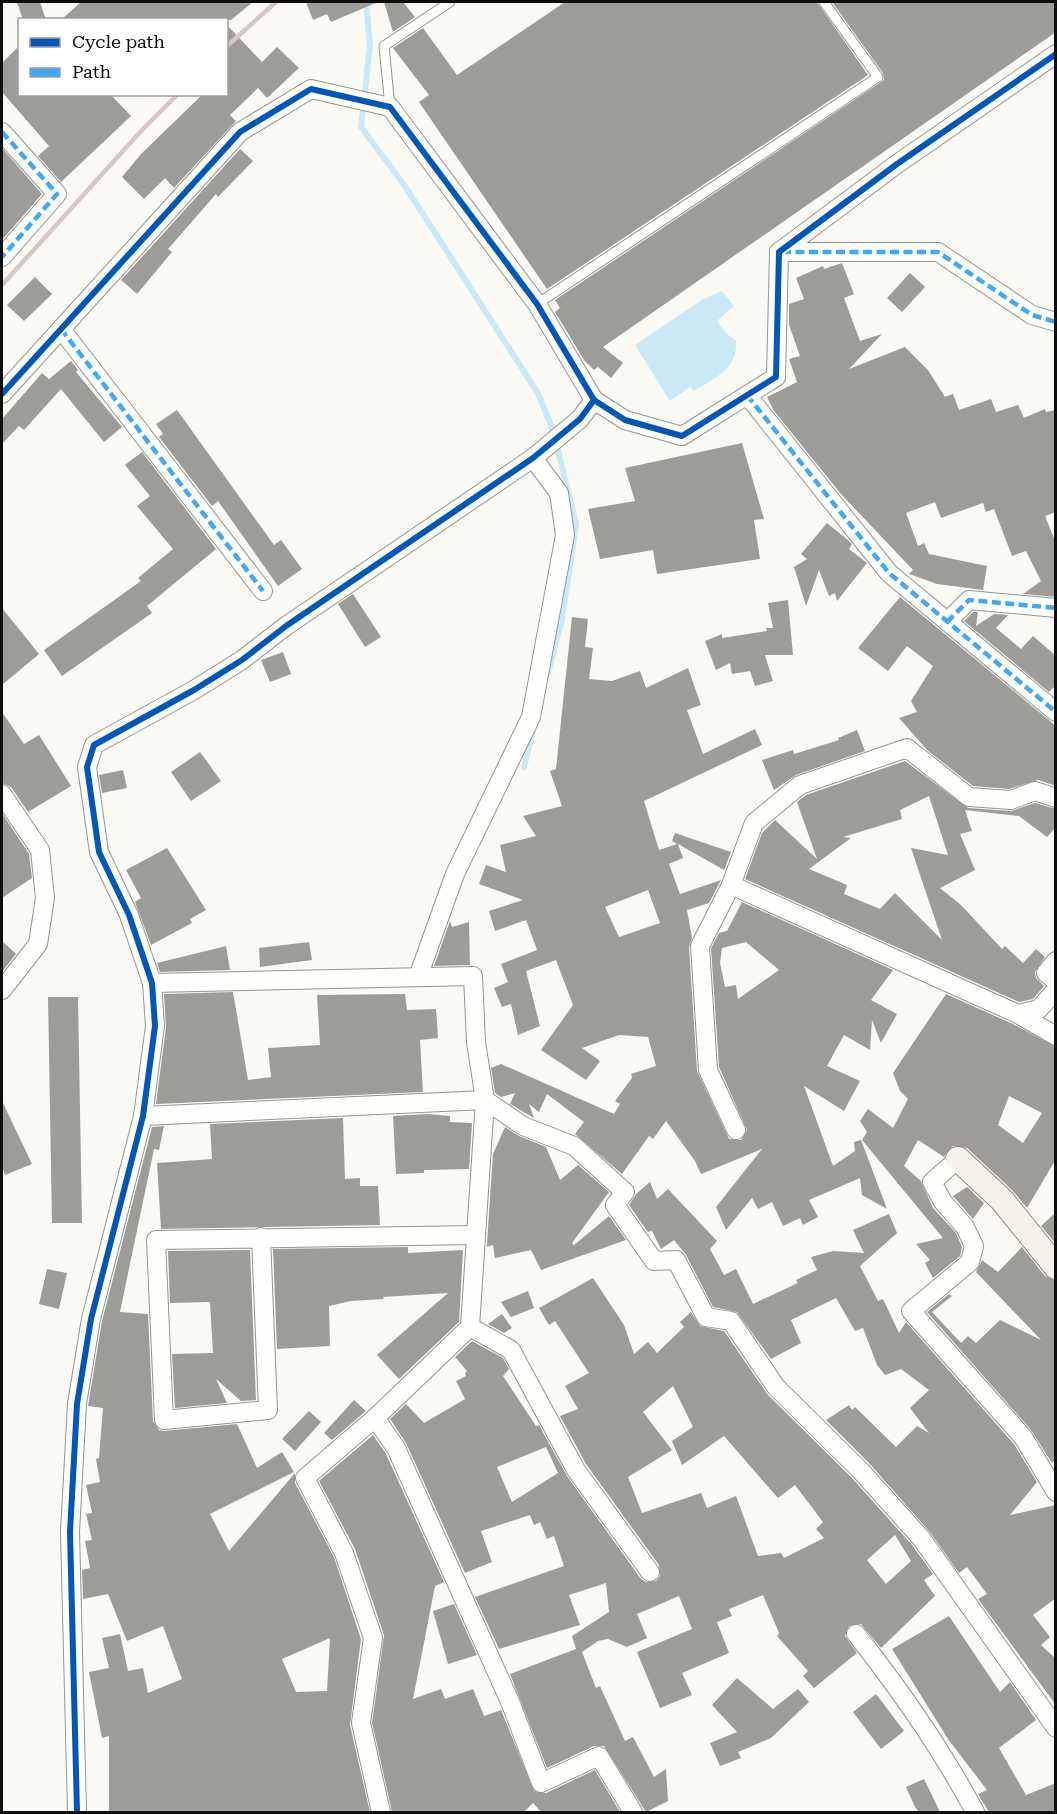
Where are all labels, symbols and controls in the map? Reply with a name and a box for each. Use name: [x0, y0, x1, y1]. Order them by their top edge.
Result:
legend: [18, 18, 228, 96]
text: Cycle path: [72, 31, 165, 52]
text: Path: [72, 61, 111, 82]

